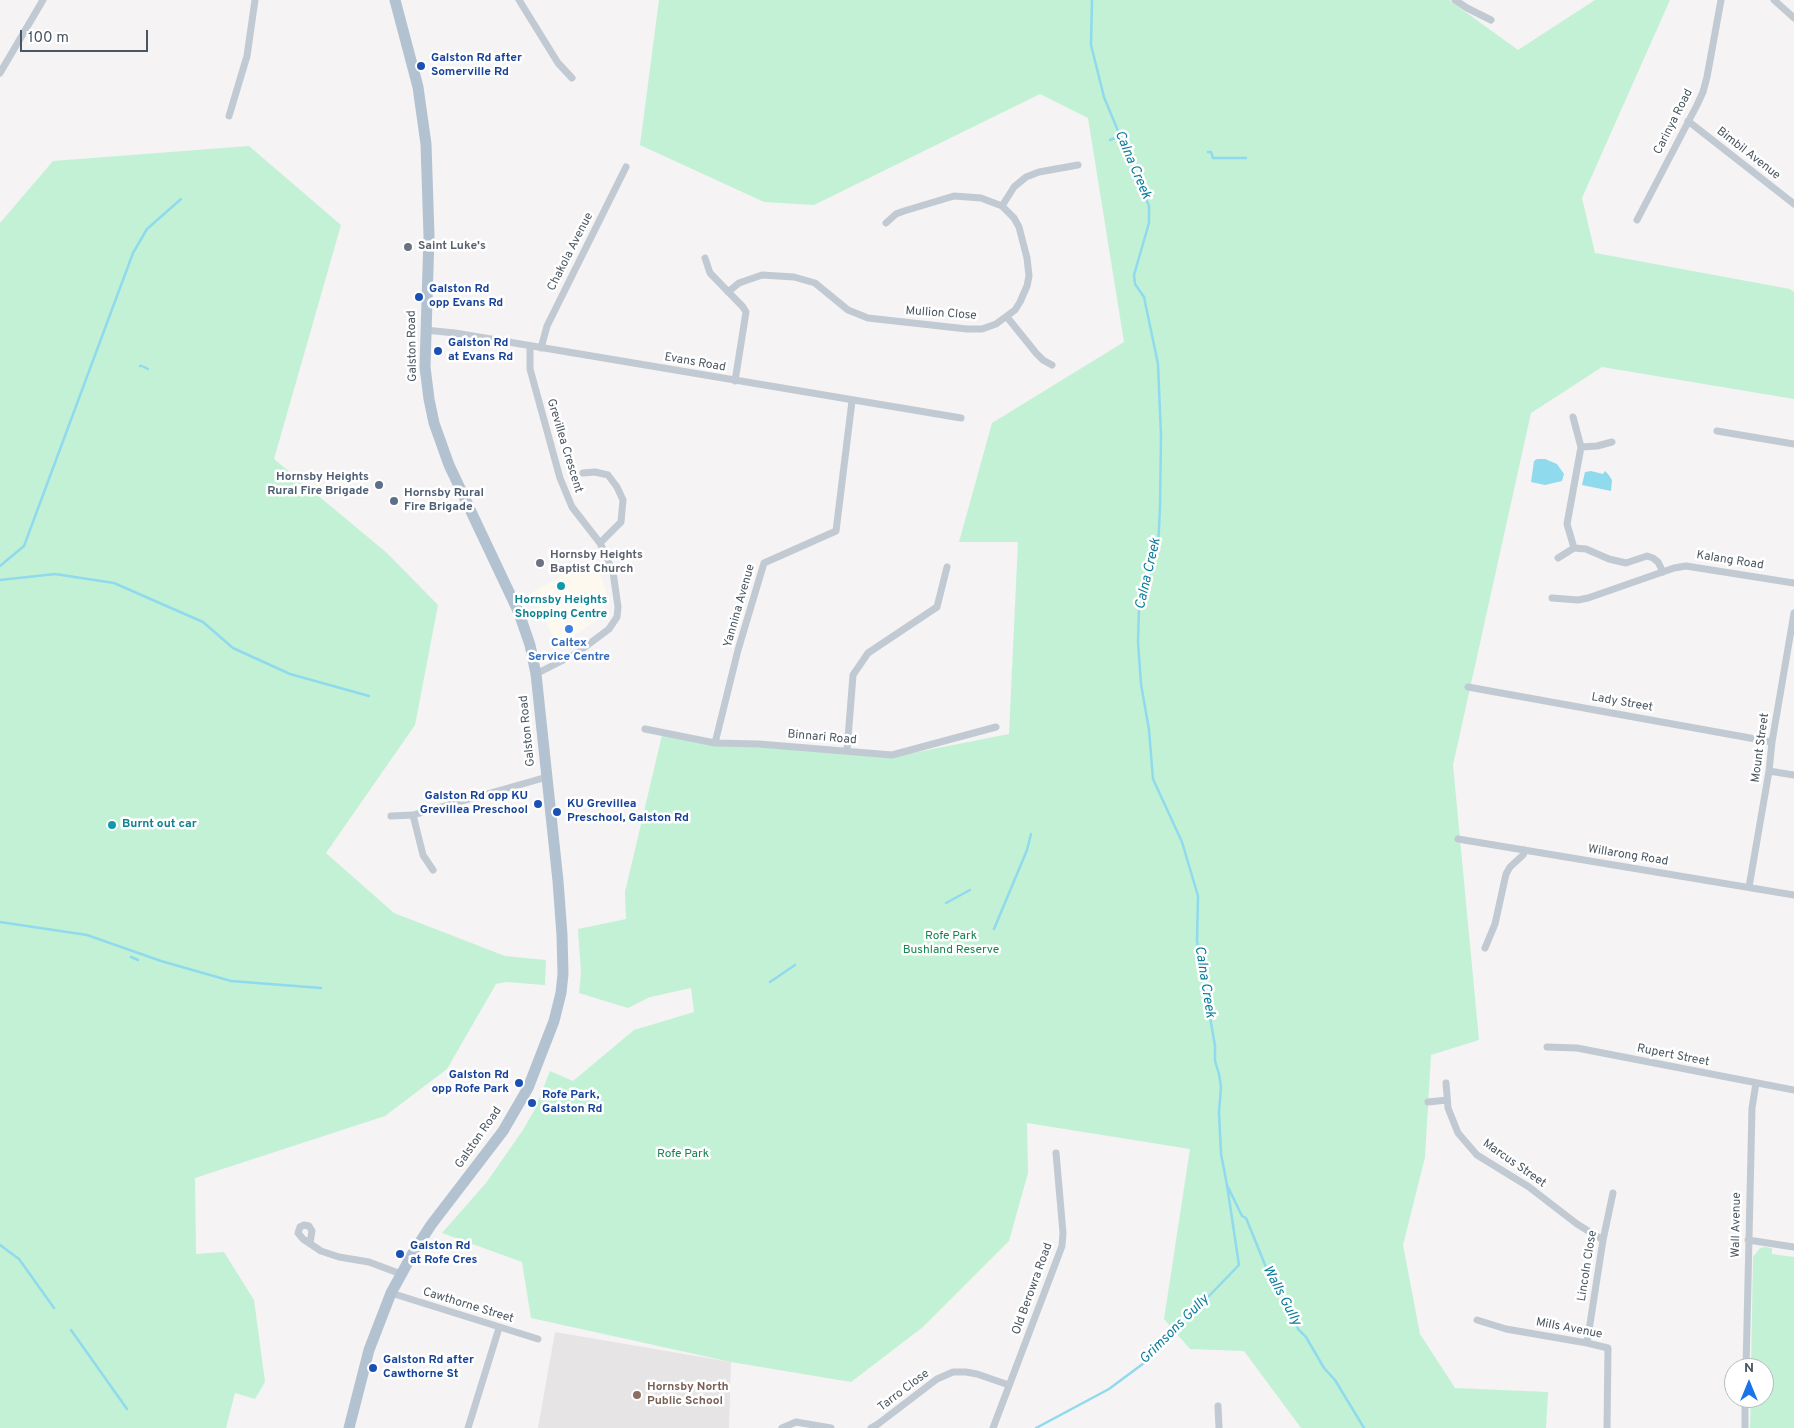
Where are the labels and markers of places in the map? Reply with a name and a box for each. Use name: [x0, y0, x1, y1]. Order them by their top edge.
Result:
place label: Galston Rd after Somerville Rd: [431, 52, 522, 80]
marker: Galston Rd after Somerville Rd: [415, 60, 427, 72]
place label: Saint Luke's: [418, 240, 486, 254]
marker: Saint Luke's: [402, 241, 414, 253]
place label: Galston Rd opp Evans Rd: [429, 283, 503, 311]
marker: Galston Rd opp Evans Rd: [413, 291, 425, 303]
place label: Galston Rd at Evans Rd: [448, 337, 513, 365]
marker: Galston Rd at Evans Rd: [432, 345, 444, 357]
place label: Hornsby Heights Rural Fire Brigade: [267, 471, 369, 499]
marker: Hornsby Heights Rural Fire Brigade: [373, 479, 385, 491]
place label: Hornsby Rural Fire Brigade: [404, 487, 484, 515]
marker: Hornsby Rural Fire Brigade: [388, 495, 400, 507]
place label: Hornsby Heights Baptist Church: [550, 549, 643, 577]
marker: Hornsby Heights Baptist Church: [534, 557, 546, 569]
marker: Hornsby Heights Shopping Centre: [555, 580, 567, 592]
place label: Hornsby Heights Shopping Centre: [515, 594, 607, 622]
marker: Caltex Service Centre: [563, 623, 575, 635]
place label: Caltex Service Centre: [528, 637, 610, 665]
place label: Galston Rd opp KU Grevillea Preschool: [420, 790, 528, 818]
marker: Galston Rd opp KU Grevillea Preschool: [532, 798, 544, 810]
place label: KU Grevillea Preschool, Galston Rd: [567, 798, 689, 826]
marker: KU Grevillea Preschool, Galston Rd: [551, 806, 563, 818]
place label: Burnt out car: [122, 818, 197, 832]
marker: Burnt out car: [106, 819, 118, 831]
place label: Galston Rd opp Rofe Park: [431, 1069, 509, 1097]
marker: Galston Rd opp Rofe Park: [513, 1077, 525, 1089]
place label: Rofe Park, Galston Rd: [542, 1089, 602, 1117]
marker: Rofe Park, Galston Rd: [526, 1097, 538, 1109]
place label: Galston Rd at Rofe Cres: [410, 1240, 477, 1268]
marker: Galston Rd at Rofe Cres: [394, 1248, 406, 1260]
place label: Galston Rd after Cawthorne St: [383, 1354, 474, 1382]
marker: Galston Rd after Cawthorne St: [367, 1362, 379, 1374]
place label: Hornsby North Public School: [647, 1381, 729, 1409]
marker: Hornsby North Public School: [631, 1389, 643, 1401]

